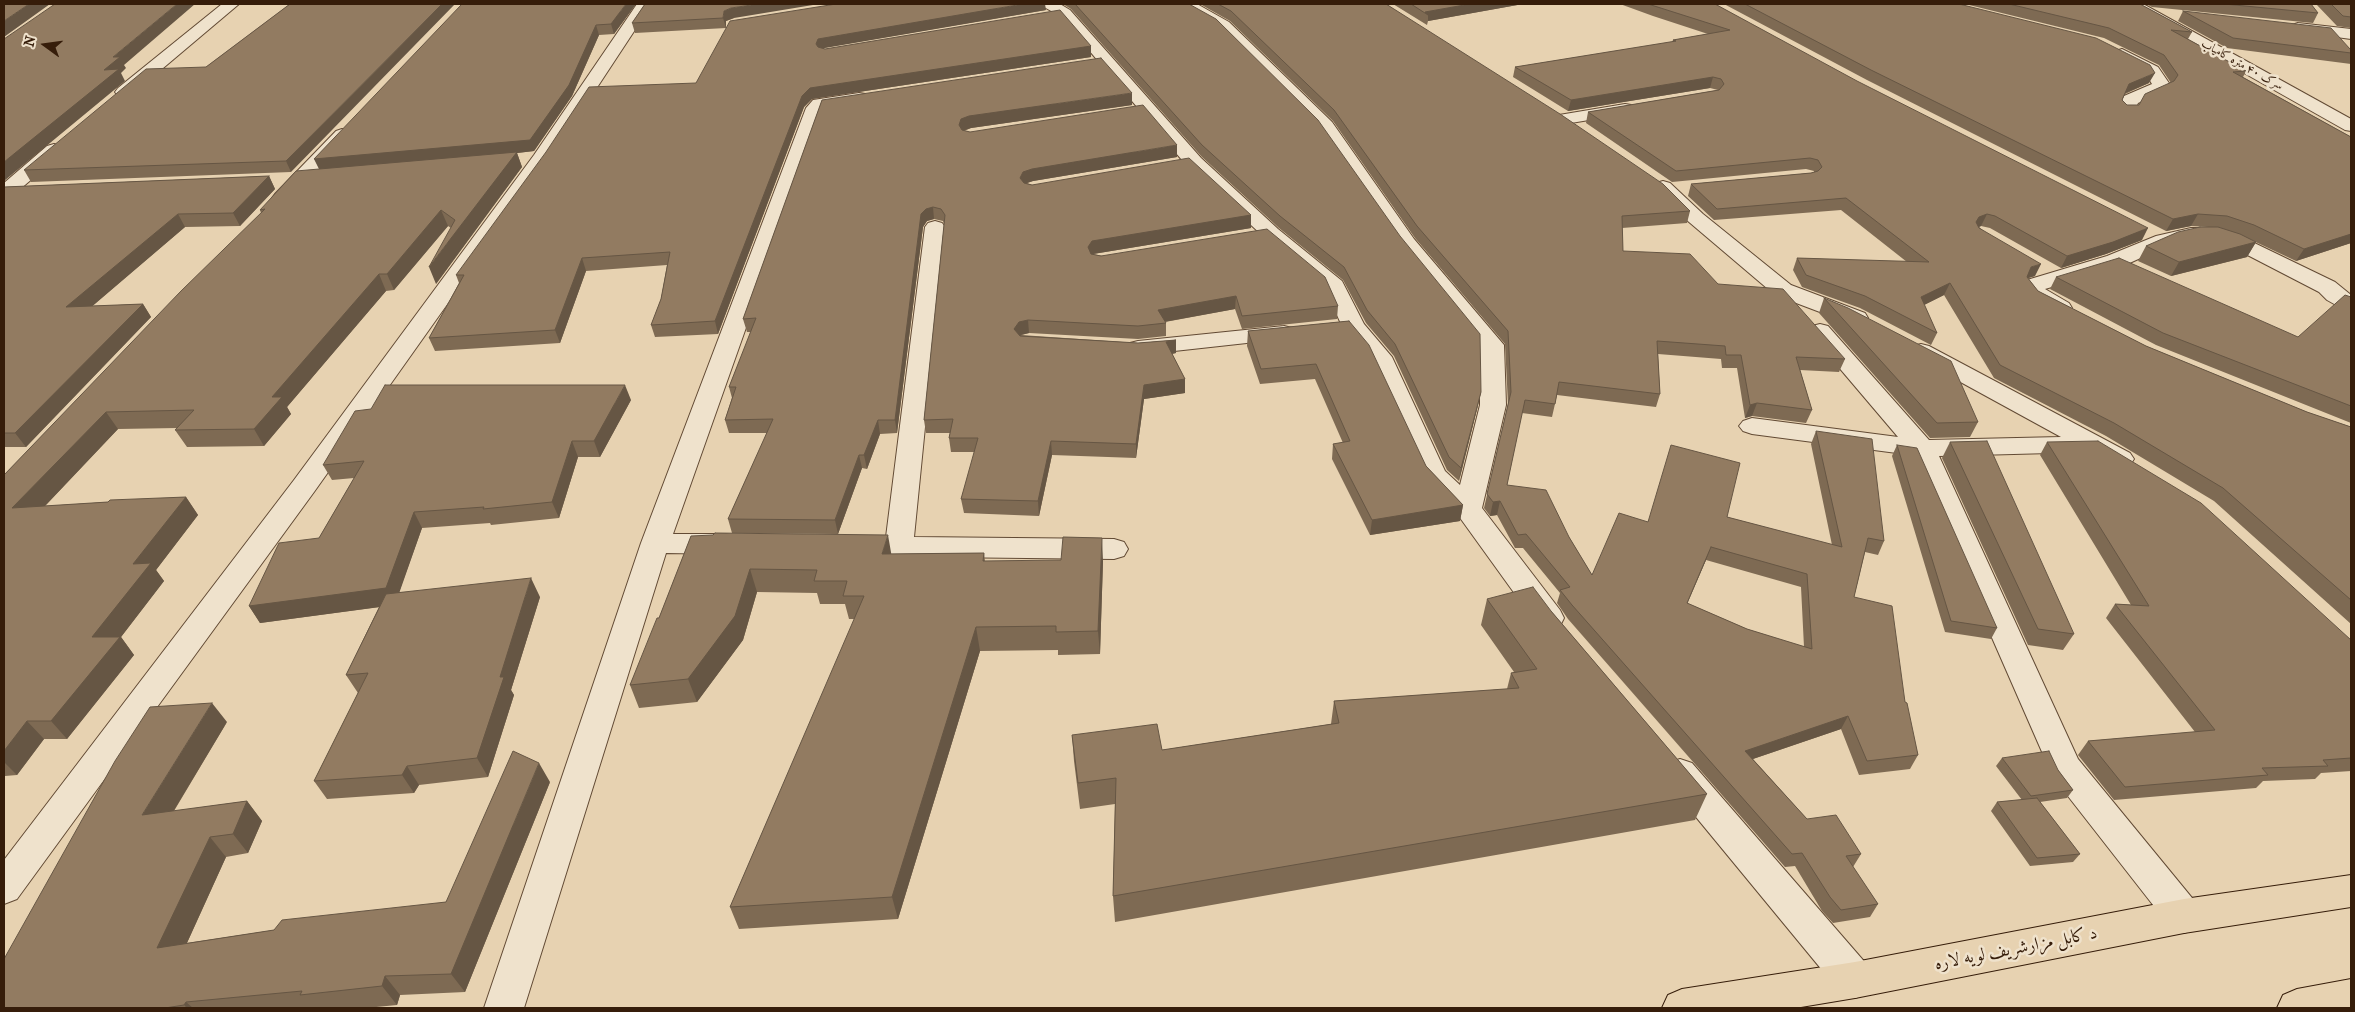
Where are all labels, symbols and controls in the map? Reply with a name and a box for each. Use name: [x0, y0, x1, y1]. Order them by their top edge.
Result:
north arrow: [20, 20, 70, 70]
text: N: [20, 34, 39, 48]
street label: سرک ۴۰ متره کامیاب: [2198, 36, 2286, 94]
street label: د کابل مزارشریف لویه لاره: [1933, 923, 2099, 975]

